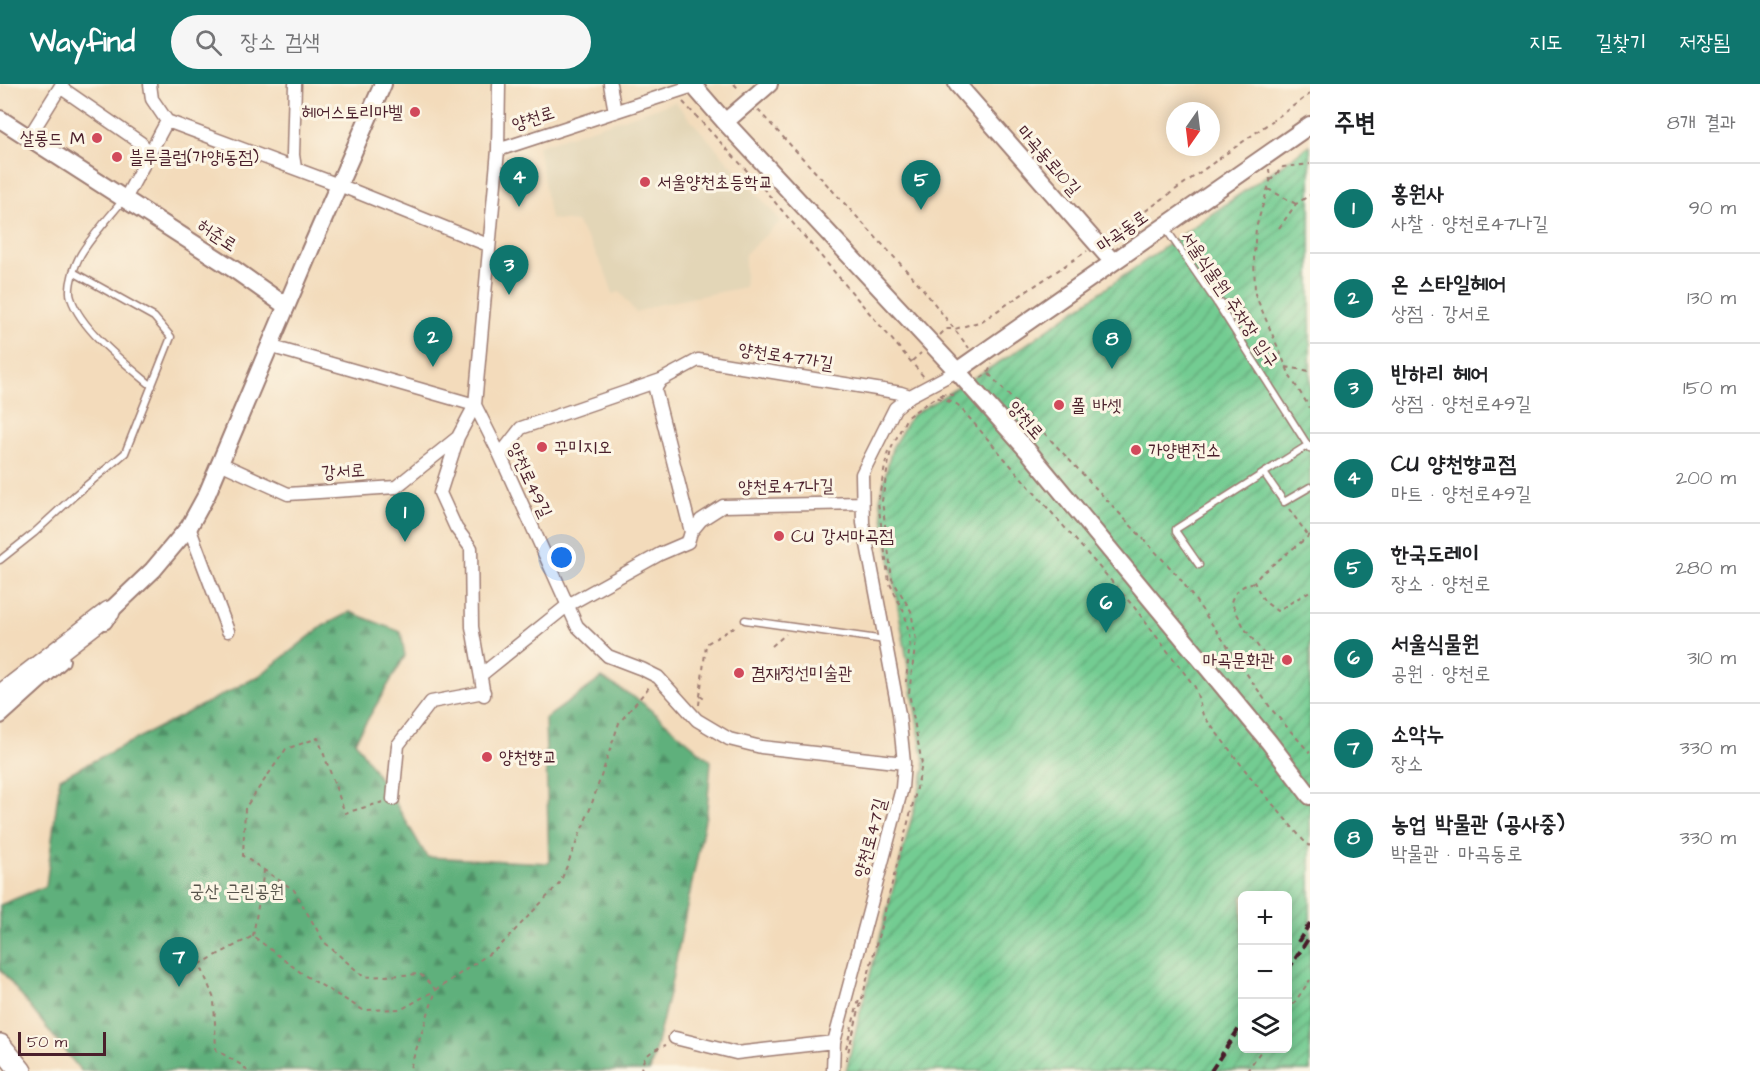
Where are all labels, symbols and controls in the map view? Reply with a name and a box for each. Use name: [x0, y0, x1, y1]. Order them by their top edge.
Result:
search box: [171, 15, 591, 69]
text: Wayfind: [30, 23, 135, 62]
icon: search: [192, 26, 225, 59]
text: 장소 검색: [240, 27, 320, 58]
text: 지도: [1529, 28, 1563, 57]
text: 길찾기: [1596, 28, 1646, 57]
text: 저장됨: [1679, 28, 1730, 57]
place label: 헤어스토리마벨: [302, 100, 403, 125]
street label: 양천로: [509, 100, 558, 137]
north arrow: [1166, 102, 1220, 156]
marker: 헤어스토리마벨: [408, 105, 422, 119]
text: 주변: [1334, 105, 1376, 141]
text: 8개 결과: [1667, 109, 1736, 137]
street label: 마곡동로10길: [1011, 120, 1087, 201]
place label: 살롱드 M: [19, 126, 85, 151]
marker: 살롱드 M: [90, 131, 104, 145]
place label: 블루클럽(가양1동점): [129, 145, 259, 170]
marker: 블루클럽(가양1동점): [110, 150, 124, 164]
pin: 4: [500, 158, 538, 207]
pin: 5: [902, 160, 940, 210]
place label: 서울양천초등학교: [657, 170, 773, 195]
marker: 서울양천초등학교: [638, 175, 652, 189]
text: 홍원사: [1391, 179, 1444, 210]
text: 1: [1352, 194, 1355, 222]
text: 90 m: [1688, 194, 1736, 222]
street label: 마곡동로: [1091, 205, 1153, 258]
text: 사찰 · 양천로47나길: [1391, 210, 1548, 238]
street label: 허준로: [192, 213, 242, 258]
street label: 서울식물원 주차장 입구: [1175, 226, 1284, 372]
pin: 3: [490, 246, 528, 295]
text: 온 스타일헤어: [1391, 269, 1506, 300]
text: 2: [1348, 284, 1359, 312]
text: 130 m: [1687, 284, 1736, 312]
text: 상점 · 강서로: [1391, 300, 1490, 328]
pin: 2: [414, 318, 452, 367]
pin: 8: [1092, 320, 1132, 369]
street label: 양천로47가길: [737, 337, 836, 376]
text: 반하리 헤어: [1391, 359, 1488, 390]
text: 3: [1348, 374, 1359, 402]
text: 150 m: [1683, 374, 1736, 402]
text: 상점 · 양천로49길: [1391, 390, 1531, 418]
place label: 폴 바셋: [1071, 393, 1122, 418]
street label: 양천로: [1002, 396, 1049, 445]
marker: 폴 바셋: [1052, 398, 1066, 412]
place label: 꾸미지오: [554, 435, 612, 460]
street label: 양천로49길: [501, 438, 558, 522]
place label: 가양변전소: [1148, 438, 1220, 463]
marker: 꾸미지오: [535, 440, 549, 454]
marker: 가양변전소: [1129, 443, 1143, 457]
text: CU 양천향교점: [1391, 449, 1516, 480]
street label: 강서로: [320, 458, 366, 485]
text: 4: [1347, 464, 1360, 492]
text: 200 m: [1676, 464, 1736, 492]
street label: 양천로47나길: [738, 473, 835, 500]
text: 마트 · 양천로49길: [1391, 480, 1531, 508]
pin: 1: [386, 492, 424, 542]
place label: CU 강서마곡점: [791, 524, 894, 549]
marker: CU 강서마곡점: [772, 529, 786, 543]
text: 한국도레이: [1391, 539, 1480, 570]
your location: [547, 543, 576, 572]
text: 5: [1346, 554, 1361, 582]
text: 280 m: [1675, 554, 1736, 582]
text: 장소 · 양천로: [1391, 570, 1490, 598]
pin: 6: [1086, 584, 1126, 633]
text: 서울식물원: [1391, 629, 1480, 660]
text: 6: [1347, 644, 1360, 672]
text: 310 m: [1687, 644, 1736, 672]
place label: 마곡문화관: [1203, 648, 1275, 673]
marker: 마곡문화관: [1280, 653, 1294, 667]
text: 공원 · 양천로: [1391, 660, 1490, 688]
place label: 겸재정선미술관: [751, 661, 852, 686]
marker: 겸재정선미술관: [732, 666, 746, 680]
text: 소악누: [1391, 719, 1444, 750]
text: 7: [1347, 734, 1360, 762]
text: 330 m: [1679, 734, 1736, 762]
place label: 양천향교: [499, 745, 557, 770]
marker: 양천향교: [480, 750, 494, 764]
text: 장소: [1391, 750, 1423, 778]
street label: 양천로47길: [848, 795, 893, 881]
text: 농업 박물관 (공사중): [1391, 809, 1565, 840]
text: 8: [1347, 824, 1360, 852]
text: 330 m: [1679, 824, 1736, 852]
text: 박물관 · 마곡동로: [1391, 840, 1522, 868]
park label: 궁산 근린공원: [190, 879, 284, 904]
map controls: [1238, 891, 1292, 1053]
button: +: [1238, 891, 1292, 945]
pin: 7: [160, 938, 198, 987]
button: −: [1238, 945, 1292, 999]
button: layers: [1238, 999, 1292, 1053]
scale bar: [18, 1029, 106, 1056]
text: 50 m: [27, 1031, 67, 1053]

